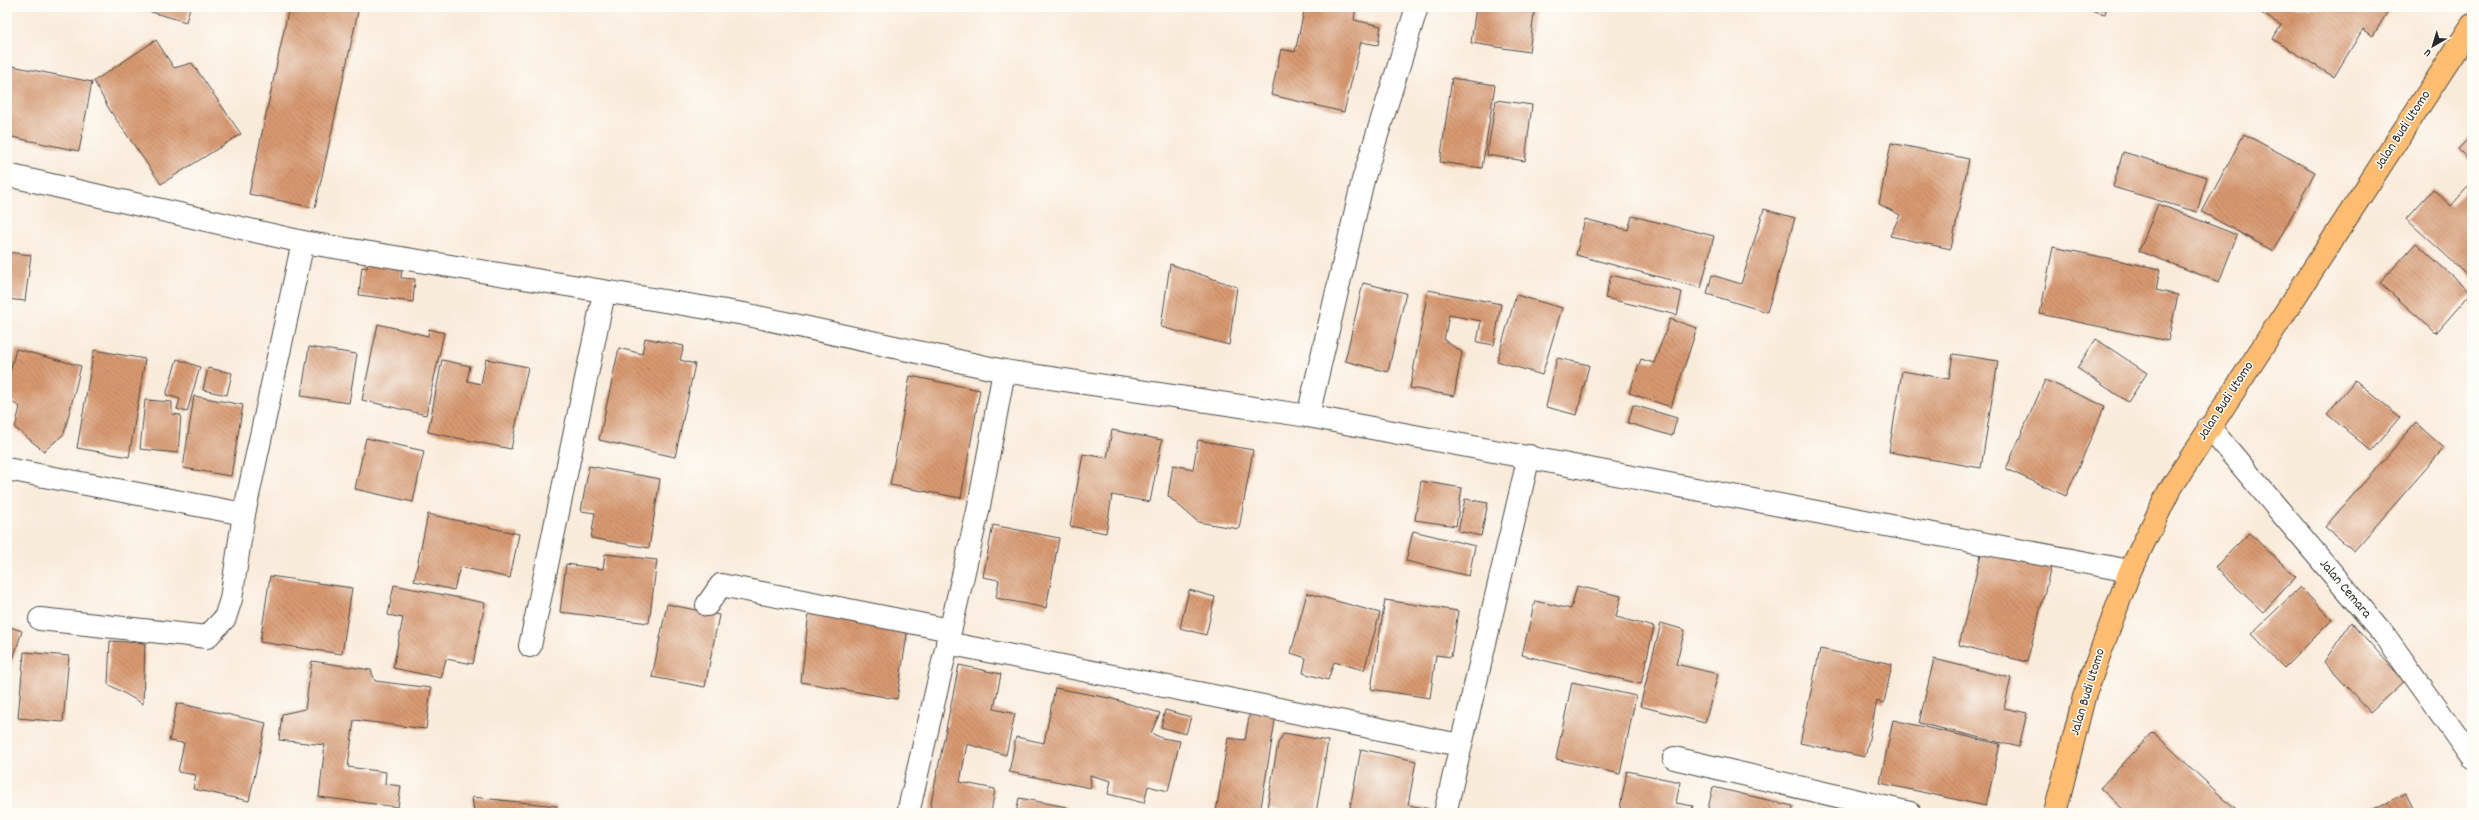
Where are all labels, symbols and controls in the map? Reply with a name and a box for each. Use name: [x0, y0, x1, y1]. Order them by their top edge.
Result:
north arrow: [2413, 26, 2453, 66]
text: U: [2421, 44, 2435, 60]
street label: Jalan Budi Utomo: [2370, 87, 2436, 173]
street label: Jalan Budi Utomo: [2193, 358, 2259, 444]
street label: Jalan Cemara: [2314, 555, 2376, 623]
street label: Jalan Budi Utomo: [2065, 646, 2111, 738]

